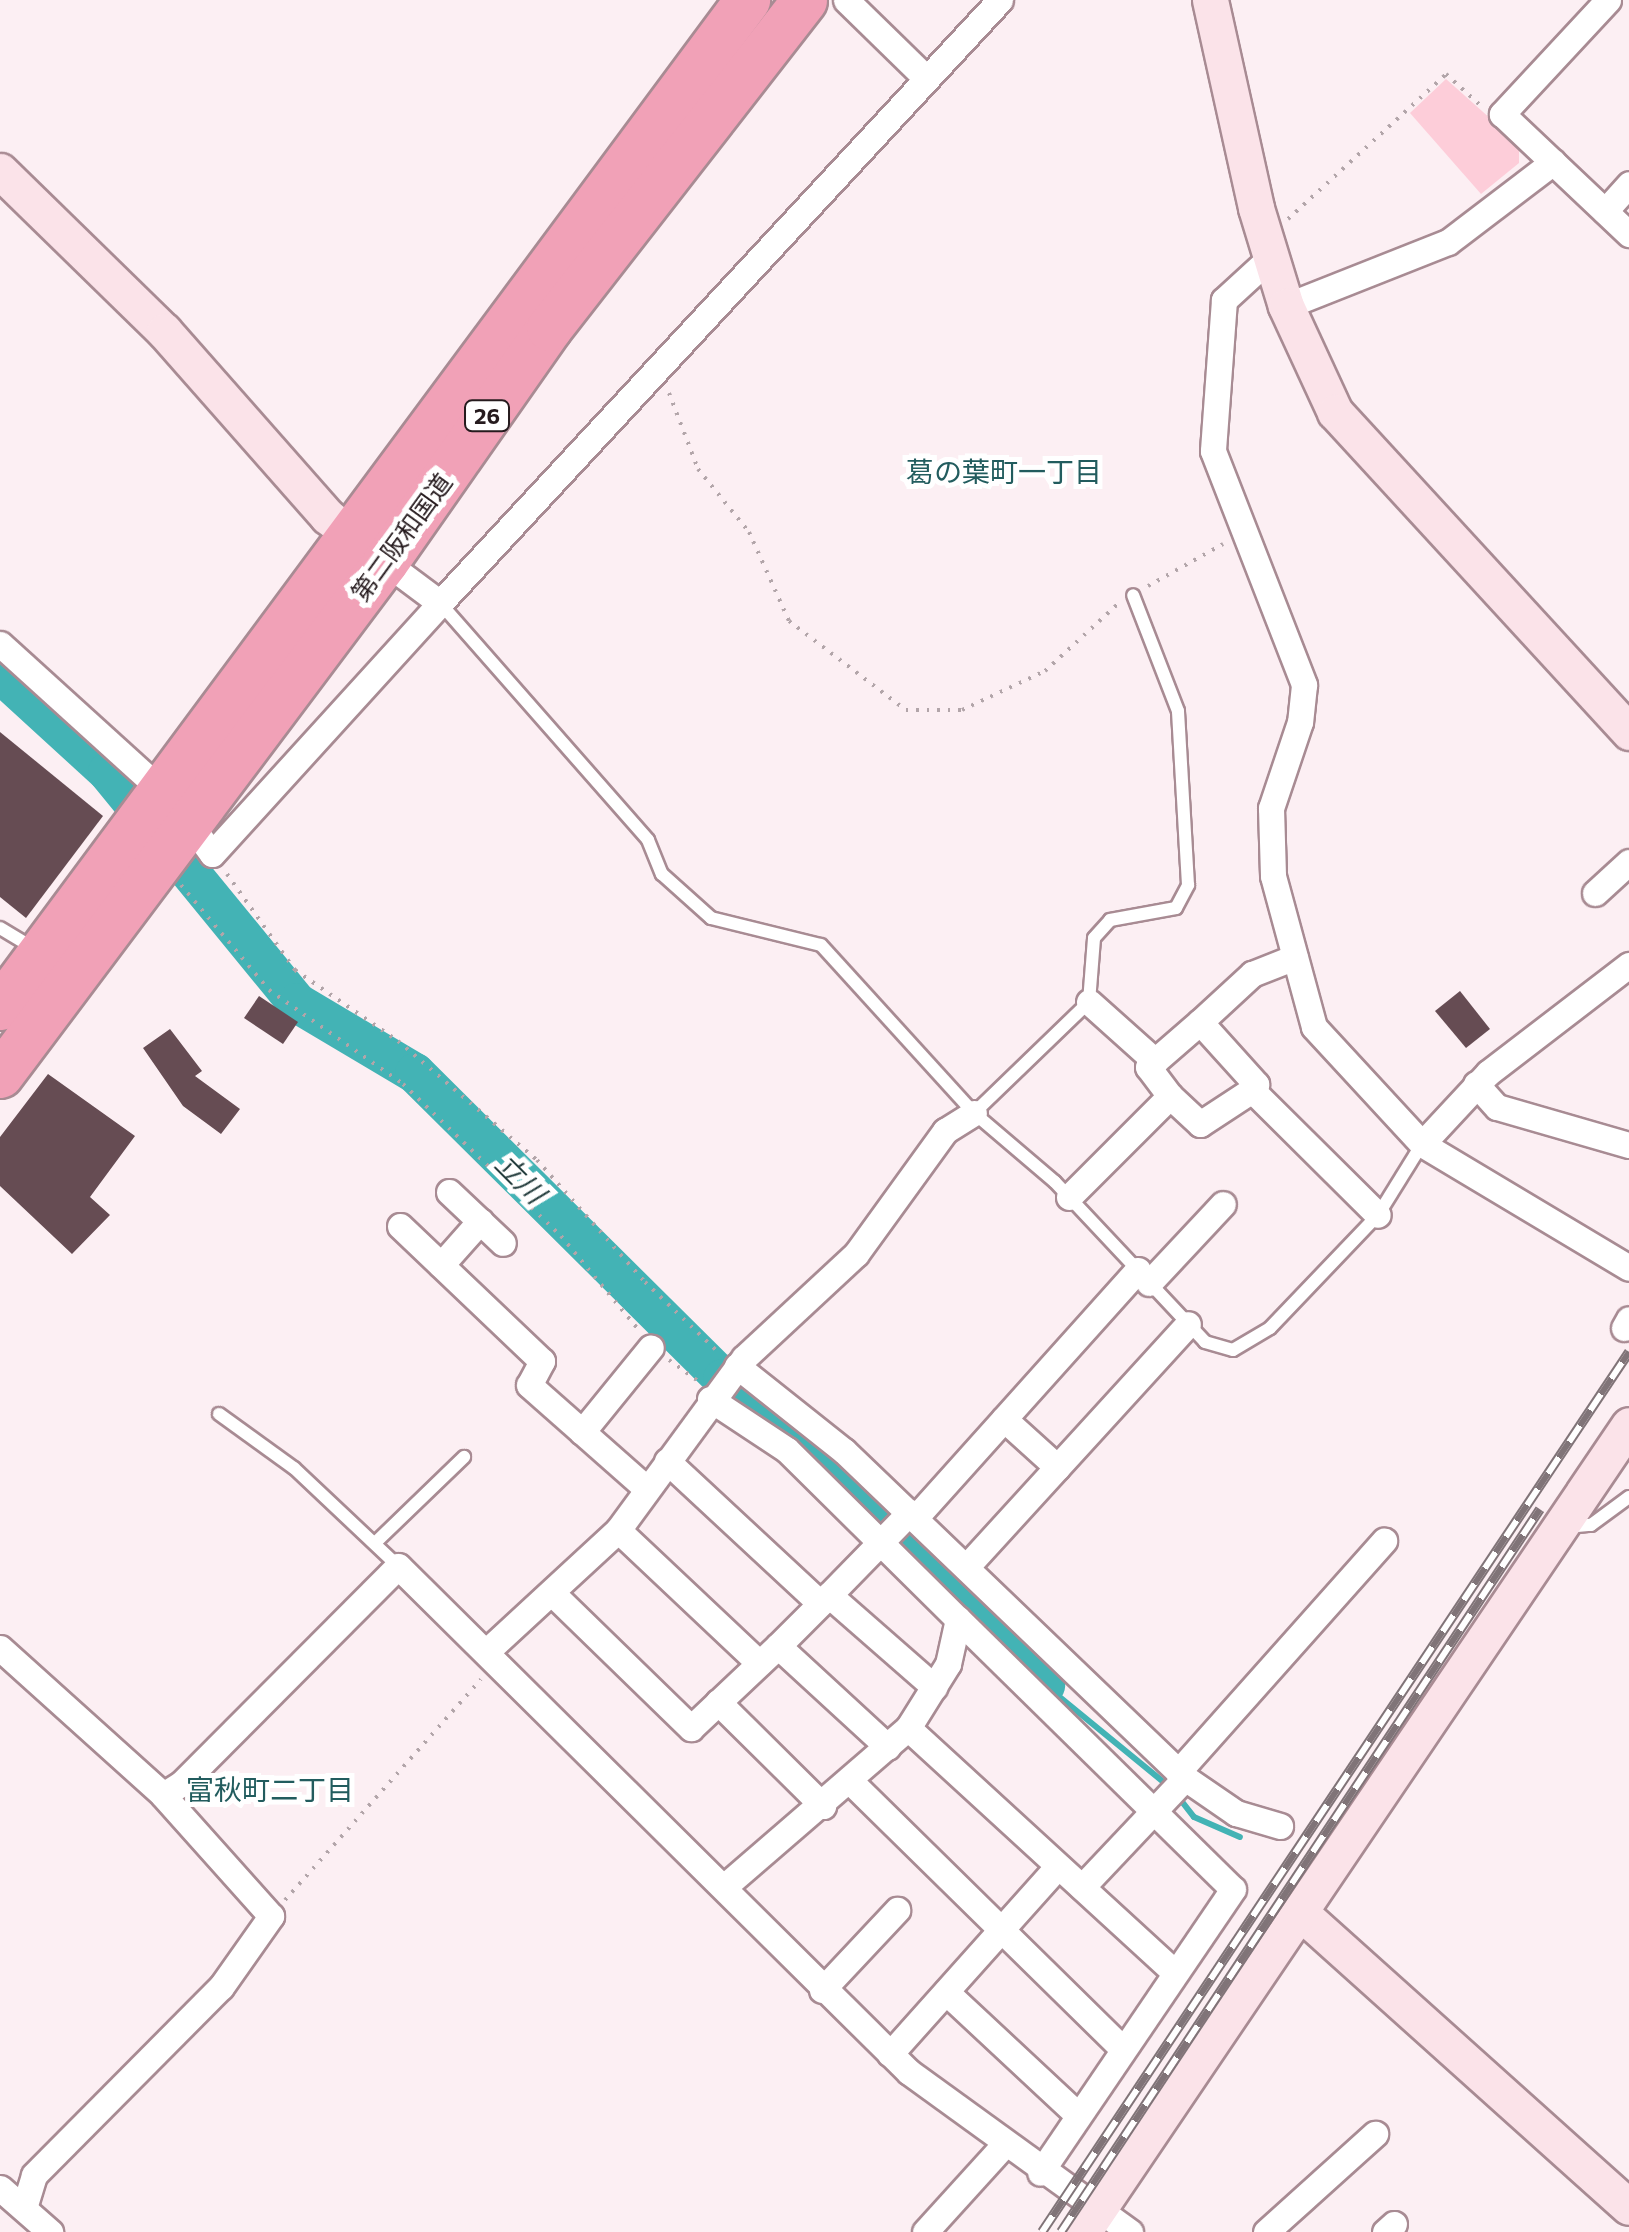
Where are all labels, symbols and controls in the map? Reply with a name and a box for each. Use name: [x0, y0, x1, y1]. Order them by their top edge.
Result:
road number: 26: [462, 399, 512, 433]
district label: 葛の葉町一丁目: [906, 454, 1102, 488]
street label: 第二阪和国道: [345, 468, 457, 606]
water label: 立川: [489, 1146, 553, 1210]
district label: 富秋町二丁目: [186, 1772, 354, 1806]

